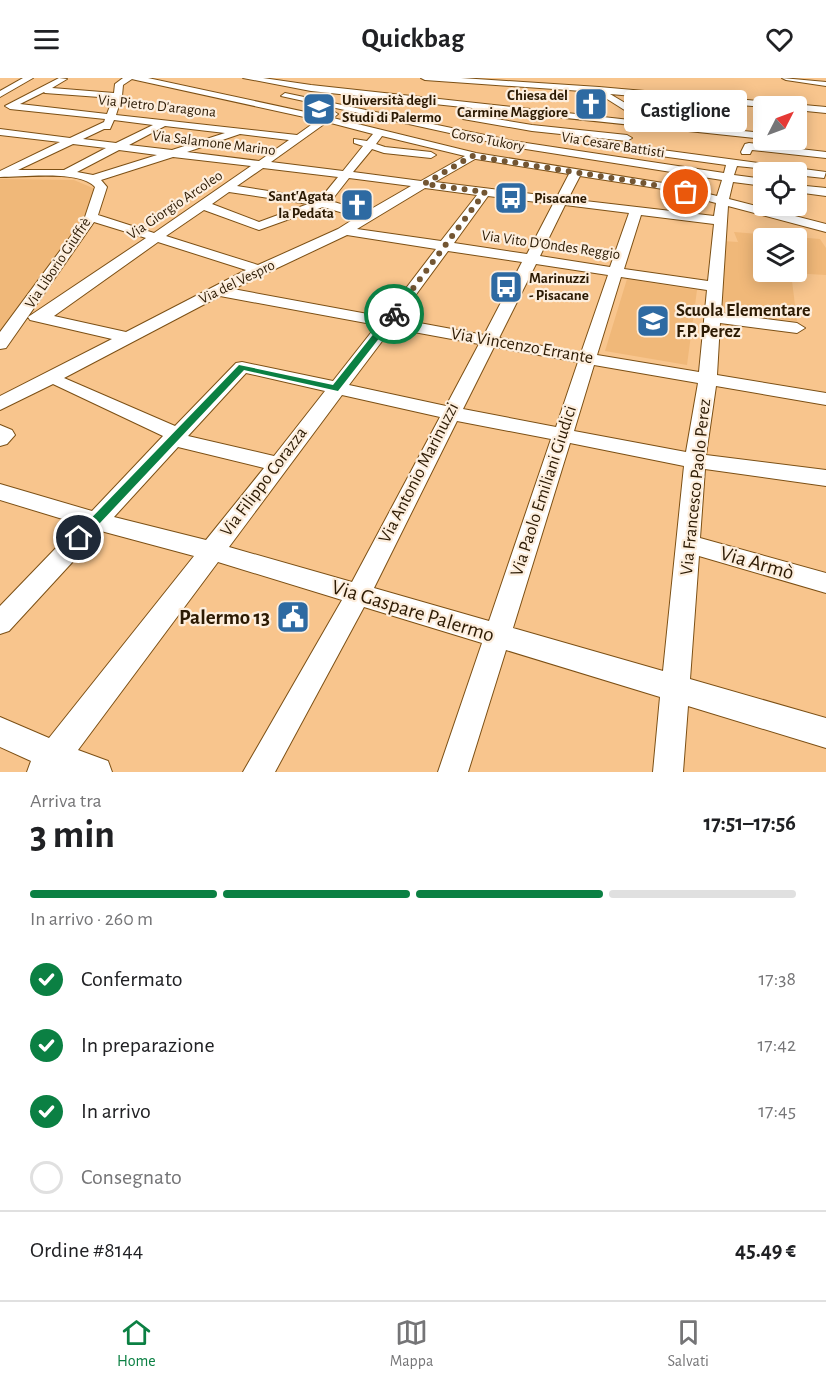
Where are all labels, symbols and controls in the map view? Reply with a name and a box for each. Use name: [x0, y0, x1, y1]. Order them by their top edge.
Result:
icon: menu: [30, 23, 63, 56]
icon: heart: [763, 23, 796, 56]
text: Quickbag: [362, 25, 464, 52]
church icon: Chiesa del Carmine Maggiore: [573, 86, 609, 122]
place label: Chiesa del Carmine Maggiore: [457, 88, 568, 120]
callout: Castiglione: [624, 90, 748, 132]
school or university icon: Università degli Studi di Palermo: [301, 91, 337, 127]
street label: Via Pietro D'aragona: [97, 92, 217, 120]
place label: Università degli Studi di Palermo: [342, 93, 441, 125]
north arrow: [753, 96, 807, 150]
map controls: [753, 96, 807, 282]
text: Castiglione: [641, 101, 730, 121]
street label: Corso Tukory: [450, 126, 526, 155]
street label: Via Salamone Marino: [152, 128, 276, 158]
street label: Via Cesare Battisti: [560, 129, 666, 161]
button: locate: [753, 162, 807, 216]
pin: [660, 166, 711, 217]
street label: Via Giorgio Arcoleo: [125, 168, 225, 242]
icon: bag: [669, 175, 702, 208]
bus stop icon: Pisacane: [493, 180, 529, 216]
church icon: Sant'Agata la Pedata: [339, 187, 375, 223]
place label: Sant'Agata la Pedata: [268, 189, 334, 221]
place label: Pisacane: [534, 191, 587, 206]
street label: Via Liborio Giuffrè: [22, 215, 94, 311]
street label: Via Vito D'Ondes Reggio: [481, 228, 621, 262]
button: layers: [753, 228, 807, 282]
street label: Via del Vespro: [197, 257, 277, 307]
bus stop icon: Marinuzzi - Pisacane: [488, 269, 524, 305]
place label: Marinuzzi - Pisacane: [529, 271, 589, 303]
courier: [364, 284, 424, 344]
icon: bike: [378, 298, 411, 331]
place label: Scuola Elementare F.P. Perez: [676, 302, 811, 341]
school or university icon: Scuola Elementare F.P. Perez: [635, 303, 671, 339]
street label: Via Vincenzo Errante: [449, 325, 595, 367]
street label: Via Francesco Paolo Perez: [678, 398, 714, 576]
street label: Via Antonio Marinuzzi: [376, 400, 462, 546]
street label: Via Paolo Emiliani Giudici: [508, 403, 580, 579]
street label: Via Filippo Corazza: [217, 424, 311, 540]
pin: [53, 512, 104, 563]
icon: home: [62, 521, 95, 554]
street label: Via Armò: [718, 542, 796, 584]
street label: Via Gaspare Palermo: [329, 576, 497, 646]
public building icon: Palermo 13: [275, 599, 311, 635]
place label: Palermo 13: [179, 607, 270, 628]
text: Arriva tra: [30, 791, 102, 811]
text: 17:51–17:56: [703, 812, 796, 834]
text: 3 min: [30, 816, 115, 855]
text: In arrivo · 260 m: [30, 909, 153, 929]
icon: check: [30, 963, 63, 996]
text: Confermato: [81, 968, 183, 990]
text: 17:38: [758, 969, 796, 989]
icon: check: [30, 1029, 63, 1062]
text: In preparazione: [81, 1034, 215, 1056]
text: 17:42: [757, 1035, 796, 1055]
icon: check: [30, 1095, 63, 1128]
text: In arrivo: [81, 1100, 151, 1122]
text: 17:45: [758, 1101, 796, 1121]
text: Consegnato: [81, 1166, 182, 1188]
text: Ordine #8144: [30, 1239, 143, 1261]
text: 45.49 €: [735, 1239, 796, 1261]
tab: Home: [117, 1316, 156, 1371]
tab: Mappa: [390, 1316, 433, 1371]
tab: Salvati: [667, 1316, 709, 1371]

